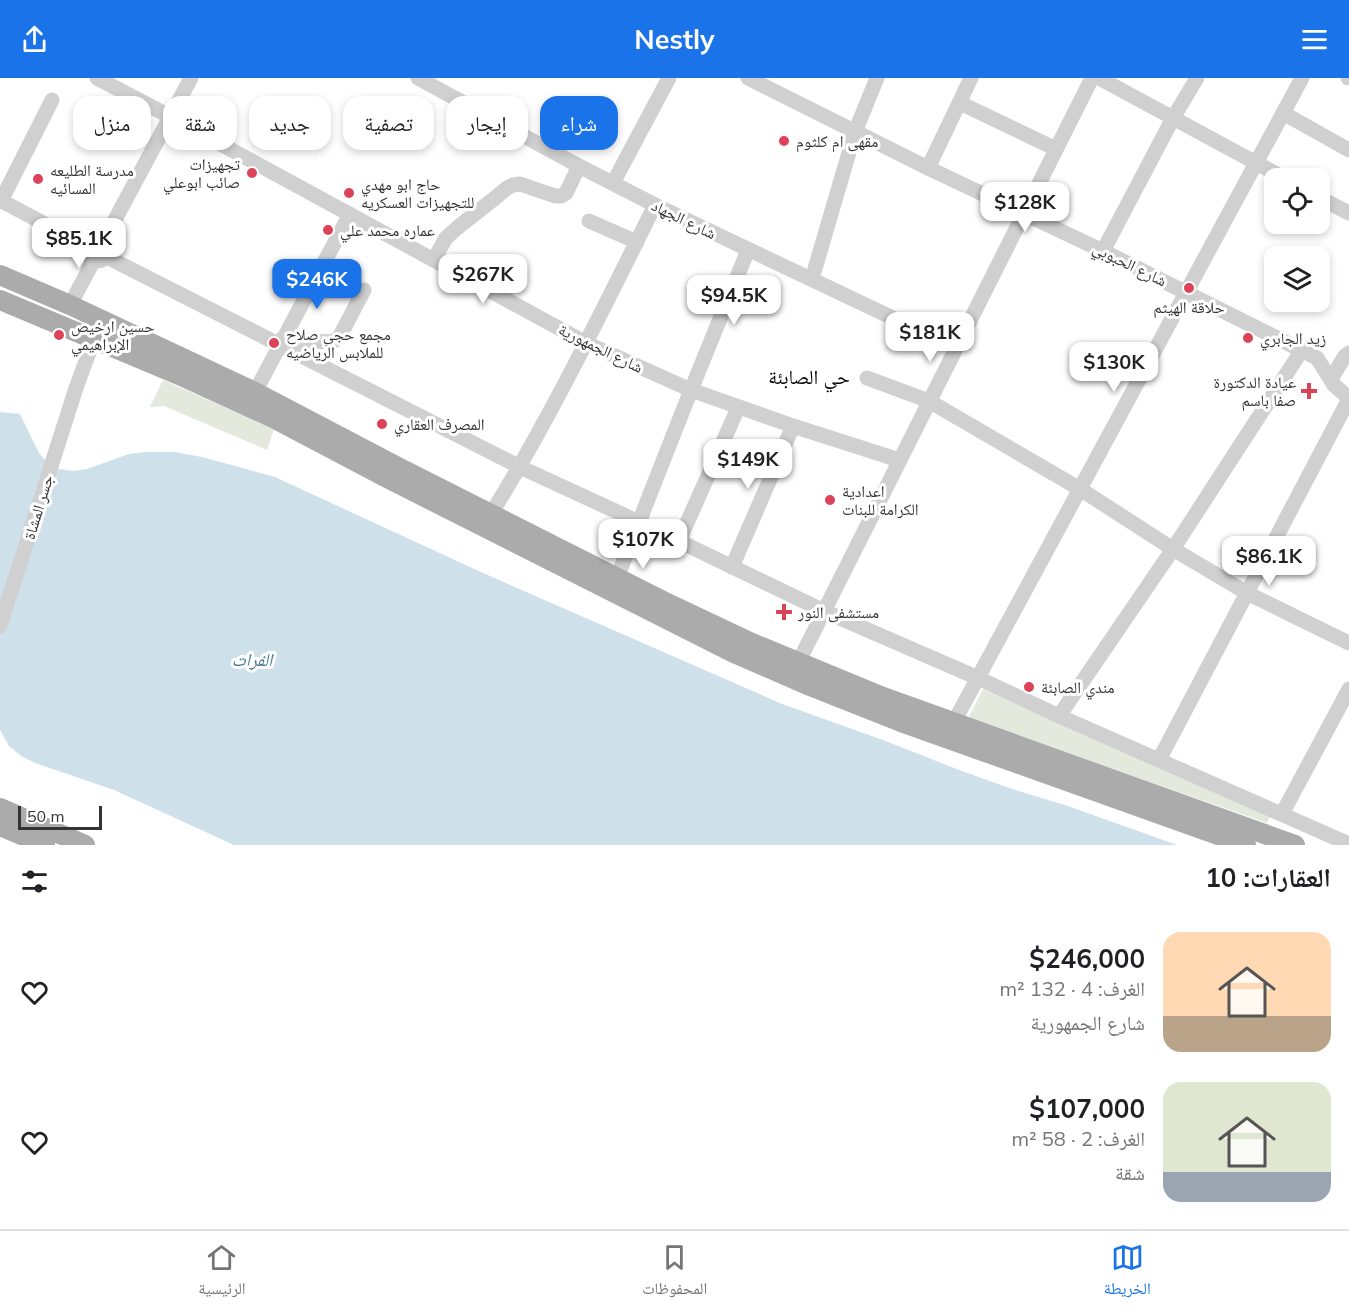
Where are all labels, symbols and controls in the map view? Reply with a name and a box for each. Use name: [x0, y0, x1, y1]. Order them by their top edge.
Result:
text: Nestly: [634, 22, 715, 56]
icon: share: [18, 23, 51, 56]
icon: menu: [1298, 23, 1331, 56]
chip: منزل: [73, 96, 151, 150]
chip: شقة: [163, 96, 237, 150]
chip: جديد: [249, 96, 331, 150]
chip: تصفية: [343, 96, 434, 150]
chip: إيجار: [446, 96, 528, 150]
chip: شراء: [540, 96, 618, 150]
place label: مقهى ام كلثوم: [796, 131, 878, 152]
marker: مقهى ام كلثوم: [777, 134, 791, 148]
place label: تجهيزات صائب ابوعلي: [163, 154, 240, 195]
place label: مدرسة الطليعه المسائيه: [50, 160, 134, 198]
marker: تجهيزات صائب ابوعلي: [245, 166, 259, 180]
map controls: [1264, 168, 1330, 312]
button: locate: [1264, 168, 1330, 234]
marker: مدرسة الطليعه المسائيه: [31, 172, 45, 186]
place label: حاج ابو مهدي للتجهيزات العسكريه: [361, 174, 474, 212]
pin: $128K: [983, 182, 1067, 233]
marker: حاج ابو مهدي للتجهيزات العسكريه: [342, 186, 356, 200]
text: $128K: [994, 189, 1056, 214]
street label: شارع الجهاد: [648, 195, 719, 244]
pin: $85.1K: [30, 218, 128, 269]
place label: عماره محمد علي: [340, 220, 435, 243]
marker: عماره محمد علي: [321, 223, 335, 237]
text: $85.1K: [46, 225, 112, 250]
street label: شارع الحبوبي: [1088, 237, 1170, 293]
button: layers: [1264, 246, 1330, 312]
pin: $267K: [441, 254, 525, 305]
pin: $246K: [275, 259, 359, 310]
text: $267K: [452, 261, 514, 286]
text: $246K: [286, 266, 348, 291]
pin: $94.5K: [685, 275, 783, 326]
marker: حلاقة الهيثم: [1182, 281, 1196, 295]
text: $94.5K: [701, 282, 767, 307]
place label: حلاقة الهيثم: [1153, 297, 1225, 318]
pin: $181K: [888, 312, 972, 363]
place label: حسين ارخيص الإبراهيمي: [71, 316, 155, 357]
street label: شارع الجمهورية: [555, 319, 647, 378]
text: $181K: [899, 319, 961, 344]
place label: مجمع حجي صلاح للملابس الرياضيه: [286, 324, 391, 363]
marker: حسين ارخيص الإبراهيمي: [52, 328, 66, 342]
place label: زيد الجابري: [1260, 328, 1326, 351]
marker: زيد الجابري: [1241, 331, 1255, 345]
marker: مجمع حجي صلاح للملابس الرياضيه: [267, 336, 281, 350]
pin: $130K: [1072, 342, 1156, 393]
text: $130K: [1083, 349, 1145, 374]
district label: حي الصابئة: [768, 364, 850, 393]
place label: عيادة الدكتورة صفا باسم: [1213, 372, 1296, 411]
marker: عيادة الدكتورة صفا باسم: [1300, 382, 1318, 400]
place label: المصرف العقاري: [394, 414, 485, 437]
marker: المصرف العقاري: [375, 417, 389, 431]
pin: $149K: [706, 439, 790, 490]
text: $149K: [717, 446, 779, 471]
street label: جسر المشاة: [19, 472, 57, 542]
place label: اعدادية الكرامة للبنات: [842, 481, 919, 519]
marker: اعدادية الكرامة للبنات: [823, 493, 837, 507]
pin: $107K: [601, 519, 685, 570]
text: $107K: [612, 526, 674, 551]
pin: $86.1K: [1220, 536, 1318, 587]
text: $86.1K: [1236, 543, 1302, 568]
place label: مستشفى النور: [797, 602, 879, 623]
marker: مستشفى النور: [775, 603, 793, 621]
water label: الفرات: [232, 648, 274, 671]
place label: مندي الصابئة: [1041, 677, 1115, 700]
marker: مندي الصابئة: [1022, 680, 1036, 694]
scale bar: [18, 803, 102, 830]
text: 50 m: [27, 806, 64, 826]
text: العقارات: 10: [1205, 861, 1331, 894]
icon: filters: [18, 865, 51, 898]
text: $246,000: [1029, 942, 1145, 975]
icon: home: [1211, 956, 1283, 1028]
icon: heart: [18, 976, 51, 1009]
text: الغرف: 4 · 132 m²: [999, 976, 1145, 1001]
text: شارع الجمهورية: [1031, 1010, 1145, 1035]
text: $107,000: [1029, 1092, 1145, 1125]
icon: home: [1211, 1106, 1283, 1178]
icon: heart: [18, 1126, 51, 1159]
text: الغرف: 2 · 58 m²: [1011, 1126, 1145, 1151]
text: شقة: [1115, 1160, 1145, 1185]
tab: الرئيسية: [198, 1241, 246, 1304]
tab: المحفوظات: [642, 1241, 707, 1304]
tab: الخريطة: [1104, 1241, 1151, 1304]

